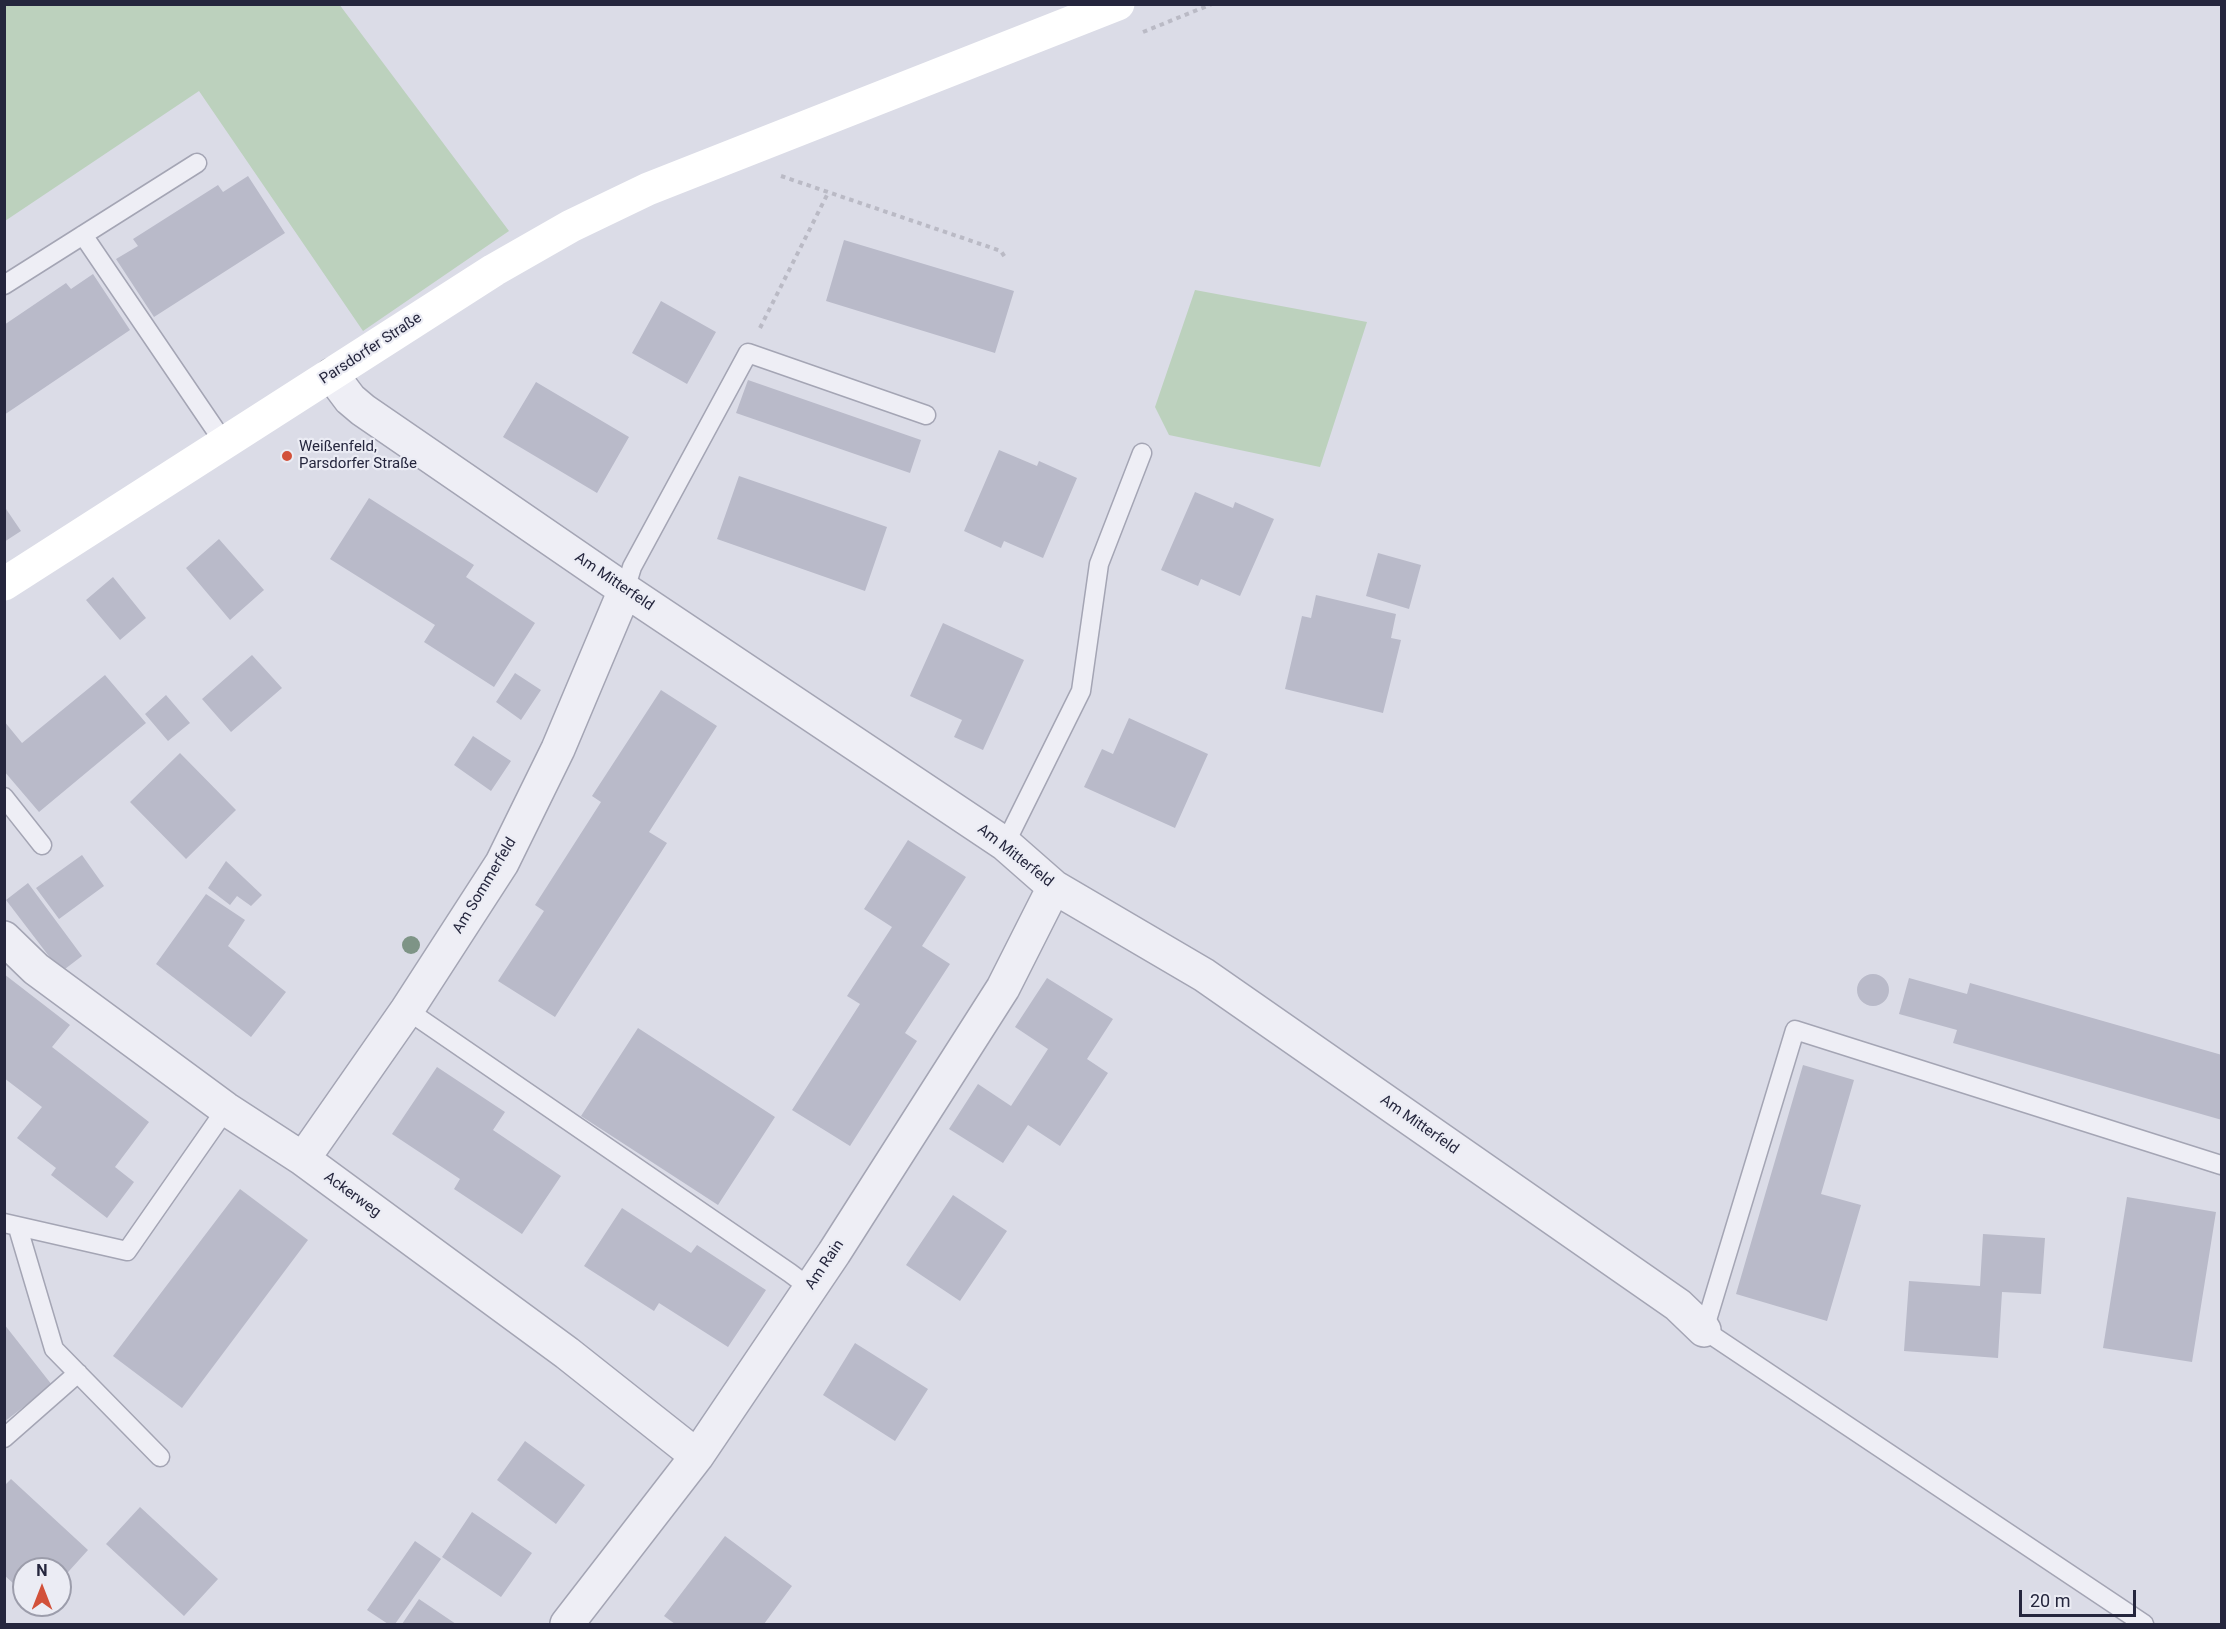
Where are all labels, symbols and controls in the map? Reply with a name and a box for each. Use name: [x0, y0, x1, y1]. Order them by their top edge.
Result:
street label: Parsdorfer Straße: [317, 309, 425, 389]
place label: Weißenfeld, Parsdorfer Straße: [299, 438, 417, 473]
marker: Weißenfeld, Parsdorfer Straße: [280, 449, 294, 463]
street label: Am Mitterfeld: [571, 549, 657, 615]
street label: Am Mitterfeld: [973, 821, 1057, 891]
street label: Am Sommerfeld: [449, 835, 521, 937]
street label: Am Mitterfeld: [1376, 1091, 1462, 1159]
street label: Ackerweg: [320, 1168, 384, 1222]
street label: Am Rain: [802, 1237, 848, 1293]
north arrow: [12, 1557, 72, 1617]
text: N: [36, 1561, 48, 1580]
scale bar: [2022, 1578, 2139, 1616]
text: 20 m: [2030, 1590, 2070, 1611]

